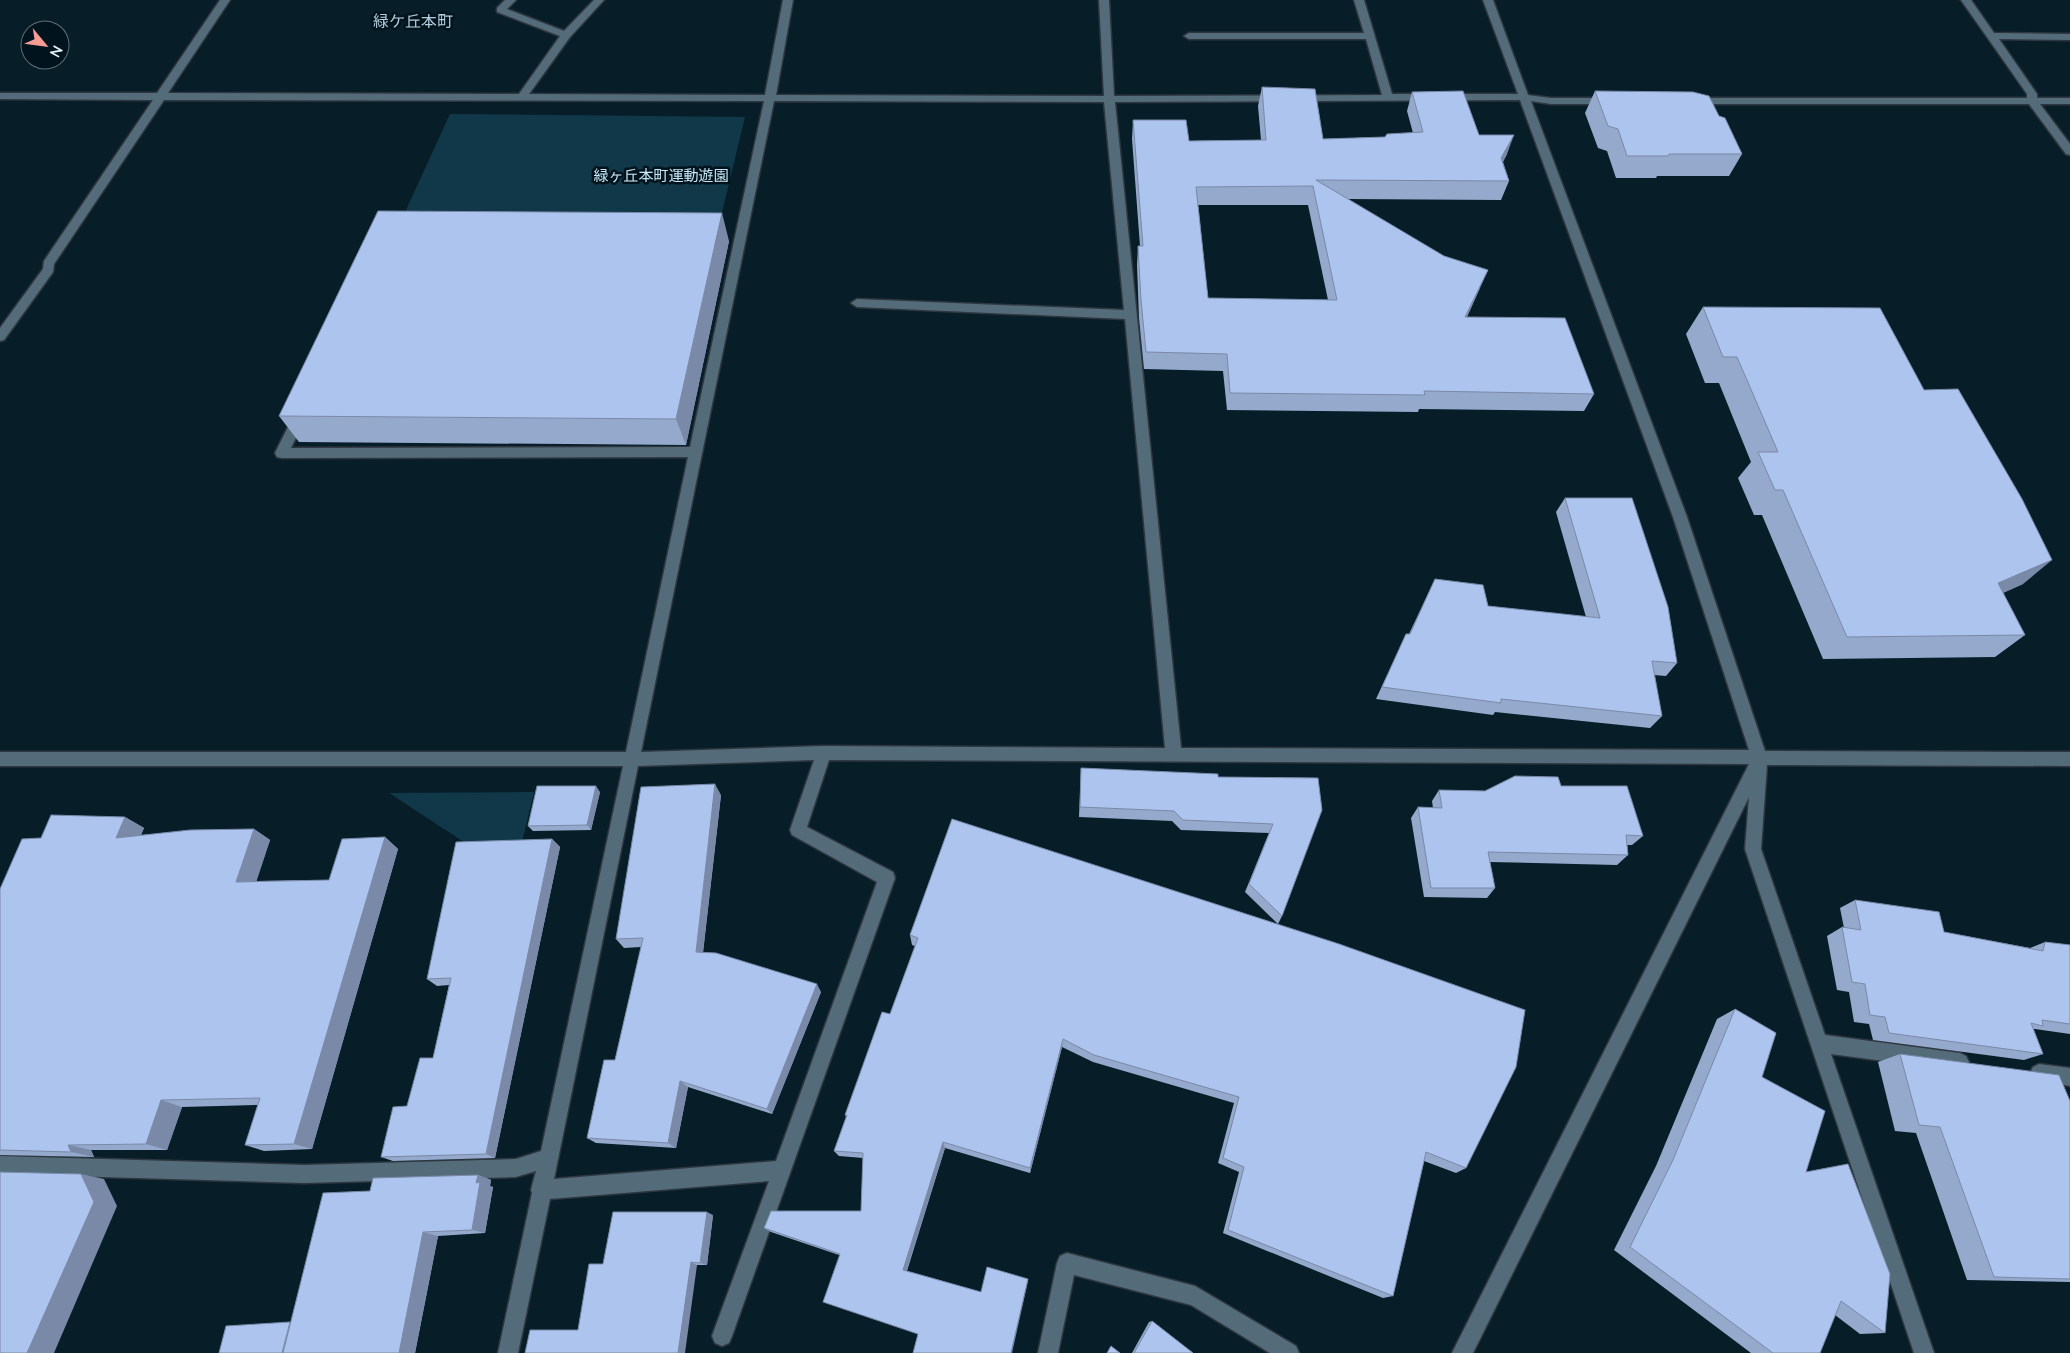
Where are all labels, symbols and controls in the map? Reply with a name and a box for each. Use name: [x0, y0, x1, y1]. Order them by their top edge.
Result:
district label: 緑ケ丘本町: [373, 11, 453, 30]
north arrow: [20, 20, 70, 70]
text: N: [47, 43, 67, 60]
park label: 緑ヶ丘本町運動遊園: [593, 166, 729, 184]

